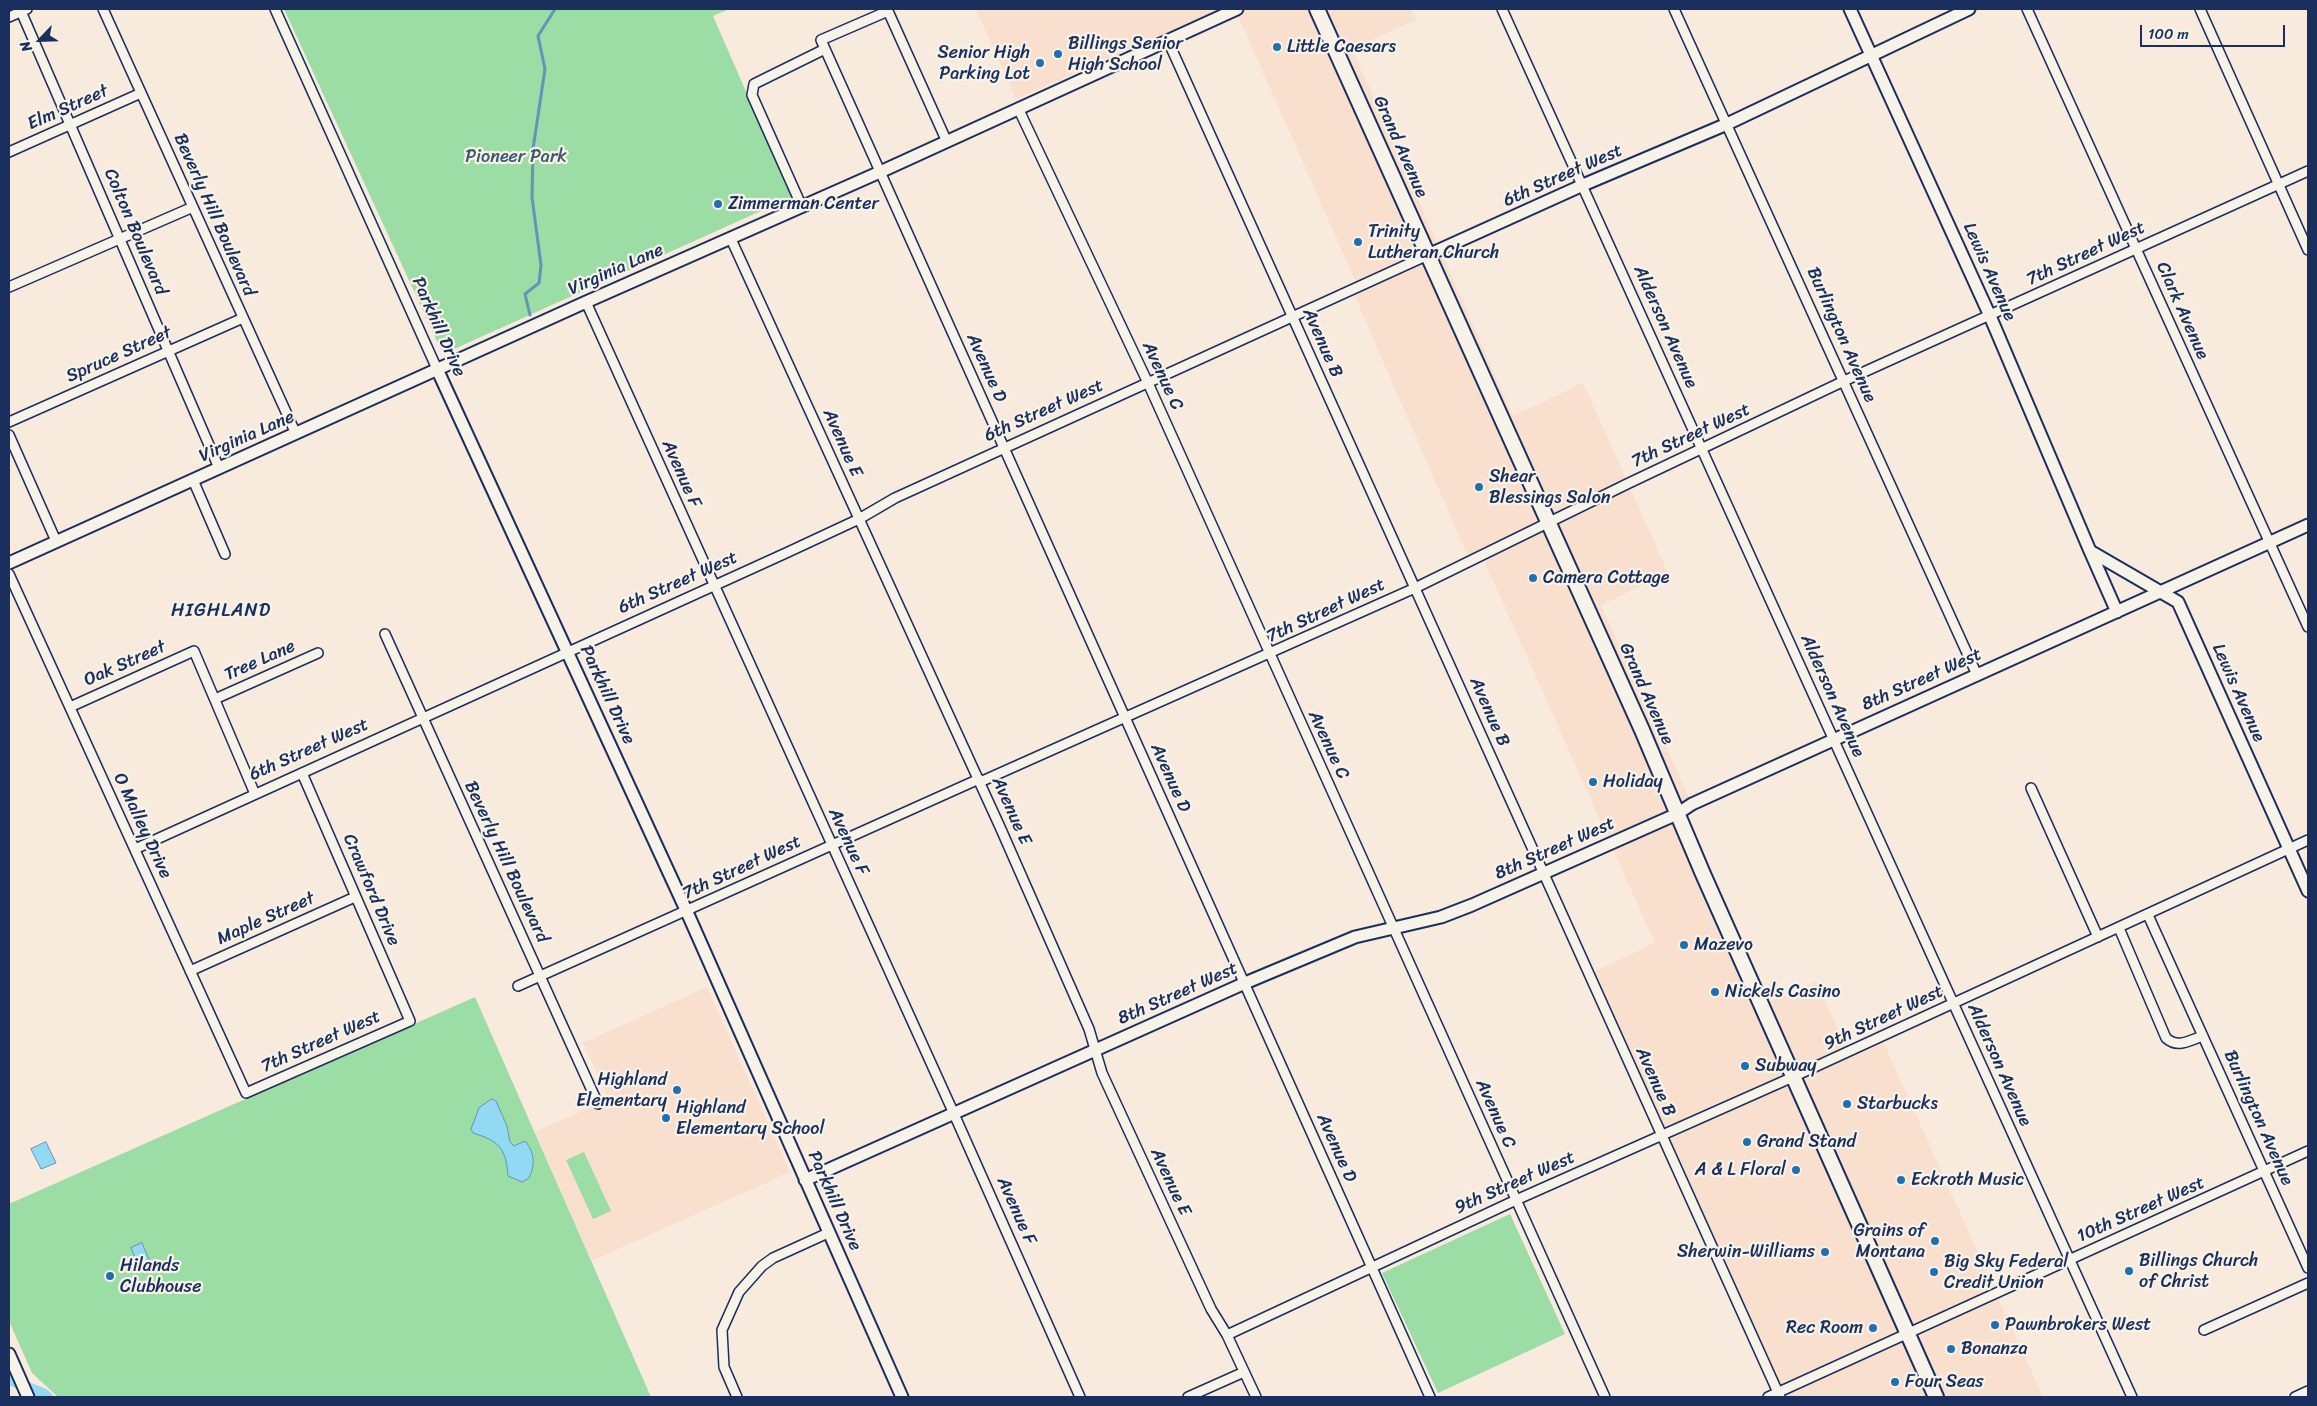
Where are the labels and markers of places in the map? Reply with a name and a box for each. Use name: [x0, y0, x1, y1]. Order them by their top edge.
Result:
place label: Billings Senior High School: [1068, 33, 1183, 76]
place label: Little Caesars: [1287, 36, 1396, 58]
marker: Little Caesars: [1271, 41, 1283, 53]
place label: Senior High Parking Lot: [938, 42, 1030, 84]
marker: Billings Senior High School: [1052, 48, 1064, 60]
marker: Senior High Parking Lot: [1034, 57, 1046, 69]
place label: Zimmerman Center: [728, 193, 879, 215]
marker: Zimmerman Center: [712, 198, 724, 210]
place label: Trinity Lutheran Church: [1368, 221, 1499, 264]
marker: Trinity Lutheran Church: [1352, 236, 1364, 248]
place label: Shear Blessings Salon: [1489, 466, 1611, 508]
marker: Shear Blessings Salon: [1473, 481, 1485, 493]
place label: Camera Cottage: [1543, 567, 1669, 589]
marker: Camera Cottage: [1527, 572, 1539, 584]
place label: Holiday: [1603, 771, 1663, 793]
marker: Holiday: [1587, 776, 1599, 788]
place label: Mazevo: [1694, 934, 1753, 956]
marker: Mazevo: [1678, 939, 1690, 951]
place label: Nickels Casino: [1725, 981, 1840, 1003]
marker: Nickels Casino: [1709, 986, 1721, 998]
place label: Subway: [1755, 1055, 1817, 1077]
marker: Subway: [1739, 1060, 1751, 1072]
place label: Highland Elementary: [576, 1069, 667, 1112]
marker: Highland Elementary: [671, 1084, 683, 1096]
place label: Starbucks: [1857, 1093, 1938, 1115]
place label: Highland Elementary School: [676, 1097, 825, 1140]
marker: Starbucks: [1841, 1098, 1853, 1110]
marker: Highland Elementary School: [660, 1112, 672, 1124]
place label: Grand Stand: [1757, 1131, 1856, 1153]
marker: Grand Stand: [1741, 1136, 1753, 1148]
place label: A & L Floral: [1695, 1159, 1786, 1181]
marker: A & L Floral: [1790, 1164, 1802, 1176]
place label: Eckroth Music: [1911, 1169, 2025, 1191]
marker: Eckroth Music: [1895, 1174, 1907, 1186]
place label: Grains of Montana: [1854, 1220, 1925, 1262]
marker: Grains of Montana: [1929, 1235, 1941, 1247]
place label: Sherwin-Williams: [1677, 1241, 1815, 1263]
marker: Sherwin-Williams: [1819, 1246, 1831, 1258]
place label: Billings Church of Christ: [2139, 1250, 2258, 1292]
place label: Big Sky Federal Credit Union: [1944, 1251, 2068, 1294]
place label: Hilands Clubhouse: [120, 1255, 201, 1298]
marker: Billings Church of Christ: [2123, 1265, 2135, 1277]
marker: Big Sky Federal Credit Union: [1928, 1266, 1940, 1278]
marker: Hilands Clubhouse: [104, 1270, 116, 1282]
place label: Pawnbrokers West: [2005, 1314, 2151, 1336]
place label: Rec Room: [1786, 1317, 1863, 1339]
marker: Pawnbrokers West: [1989, 1319, 2001, 1331]
marker: Rec Room: [1867, 1322, 1879, 1334]
place label: Bonanza: [1961, 1338, 2028, 1360]
marker: Bonanza: [1945, 1343, 1957, 1355]
place label: Four Seas: [1905, 1371, 1984, 1393]
marker: Four Seas: [1889, 1376, 1901, 1388]

